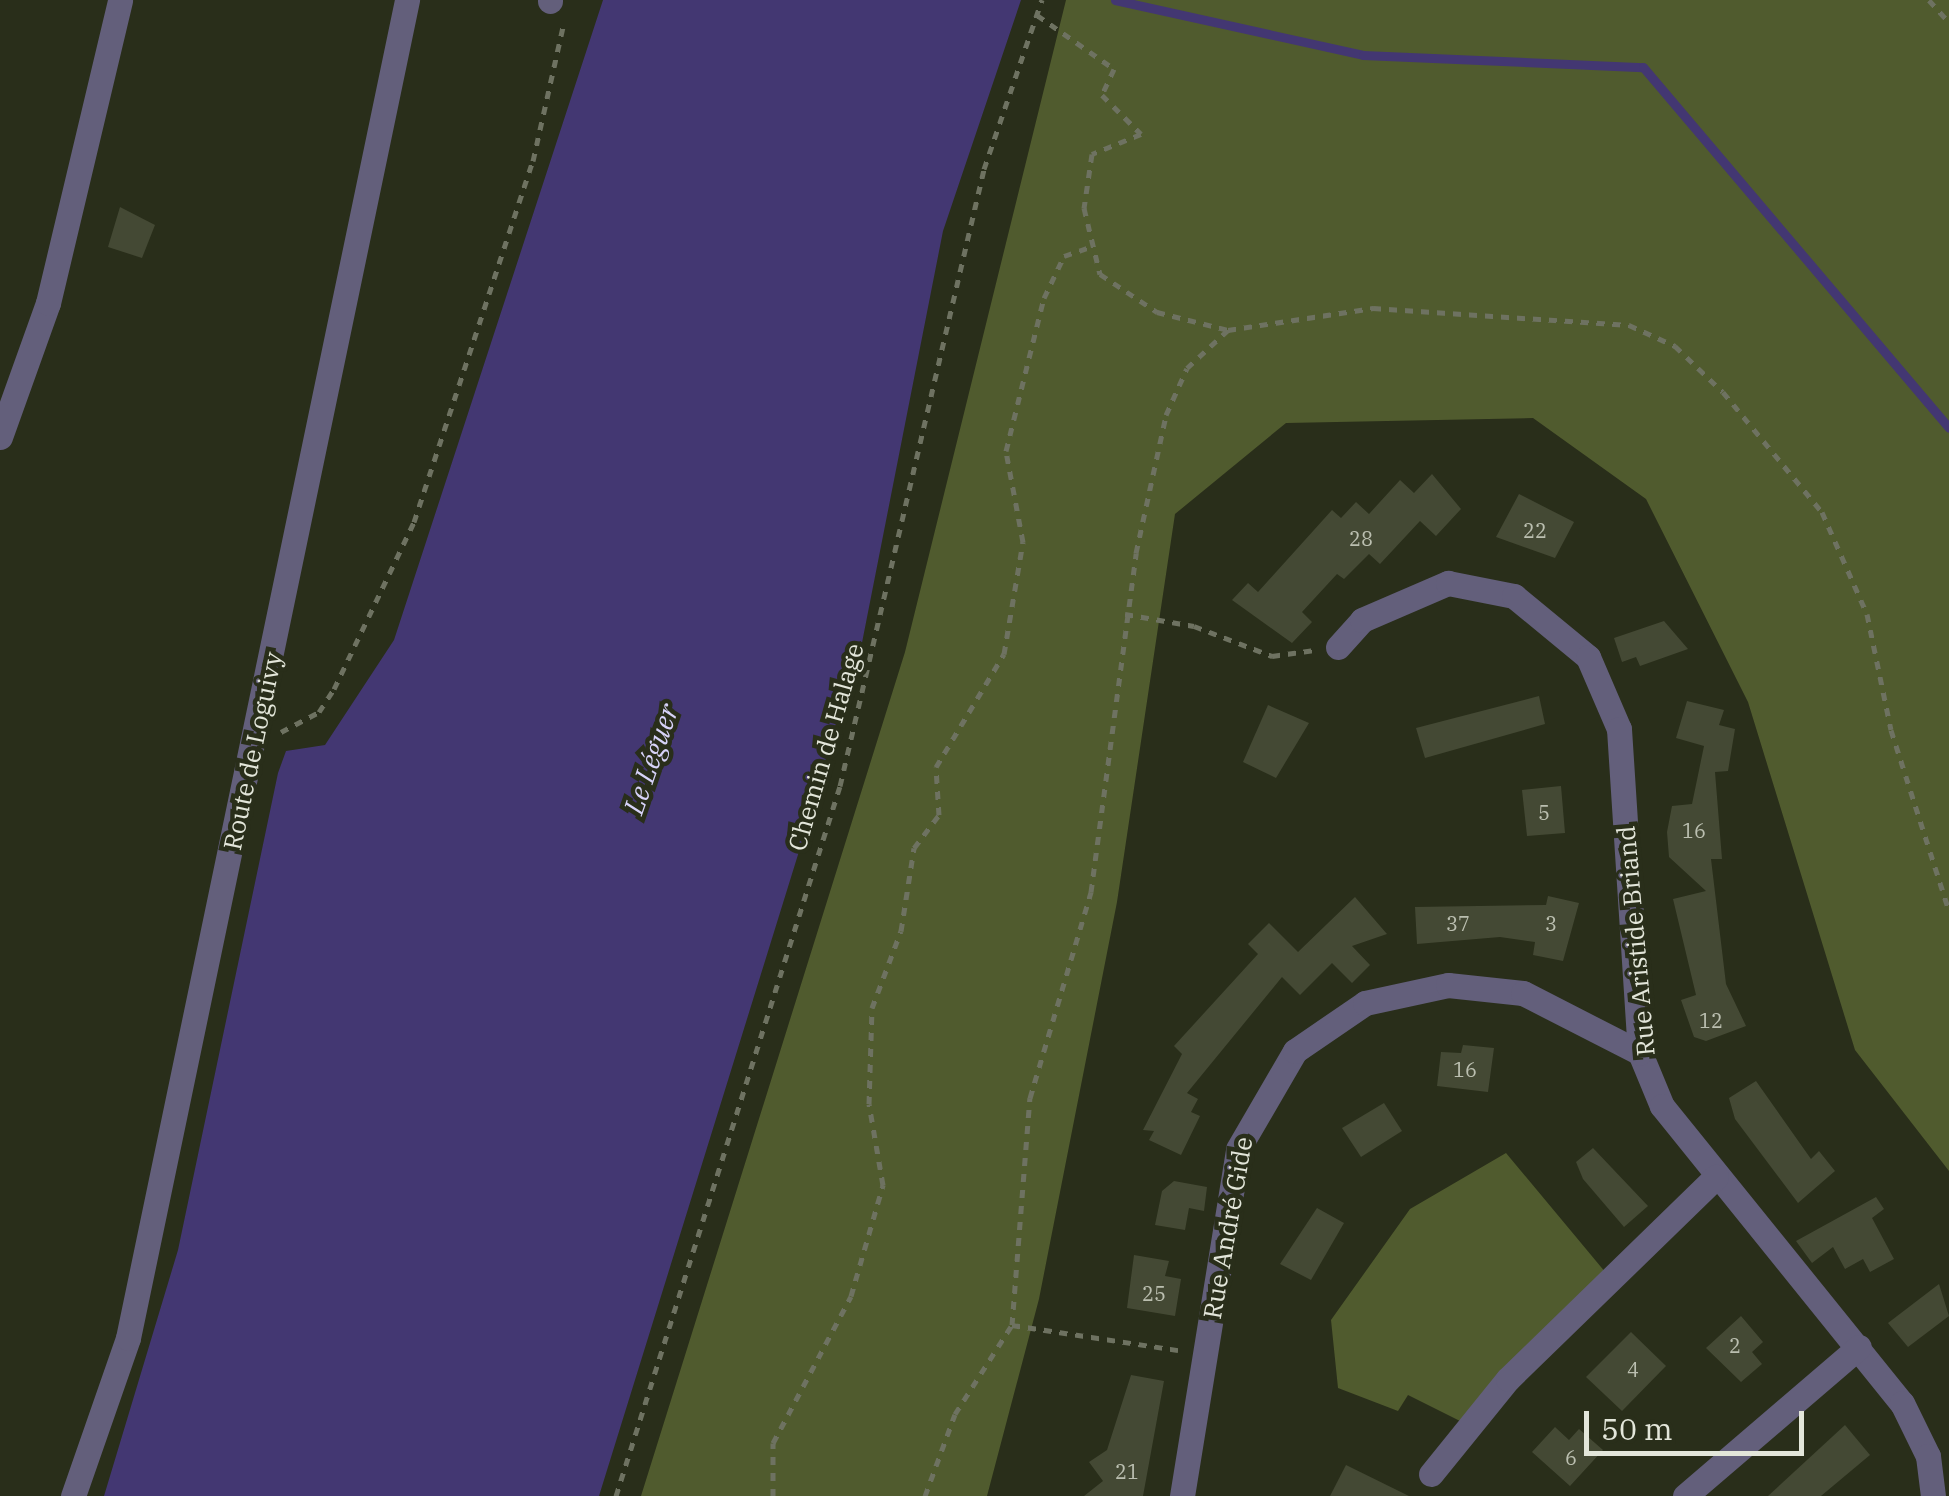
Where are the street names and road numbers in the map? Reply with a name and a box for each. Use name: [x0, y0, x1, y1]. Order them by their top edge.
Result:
street label: Chemin de Halage: [782, 640, 870, 854]
street label: Route de Loguivy: [217, 649, 289, 853]
street label: Rue Aristide Briand: [1611, 825, 1661, 1057]
street label: Rue André Gide: [1197, 1135, 1259, 1321]

